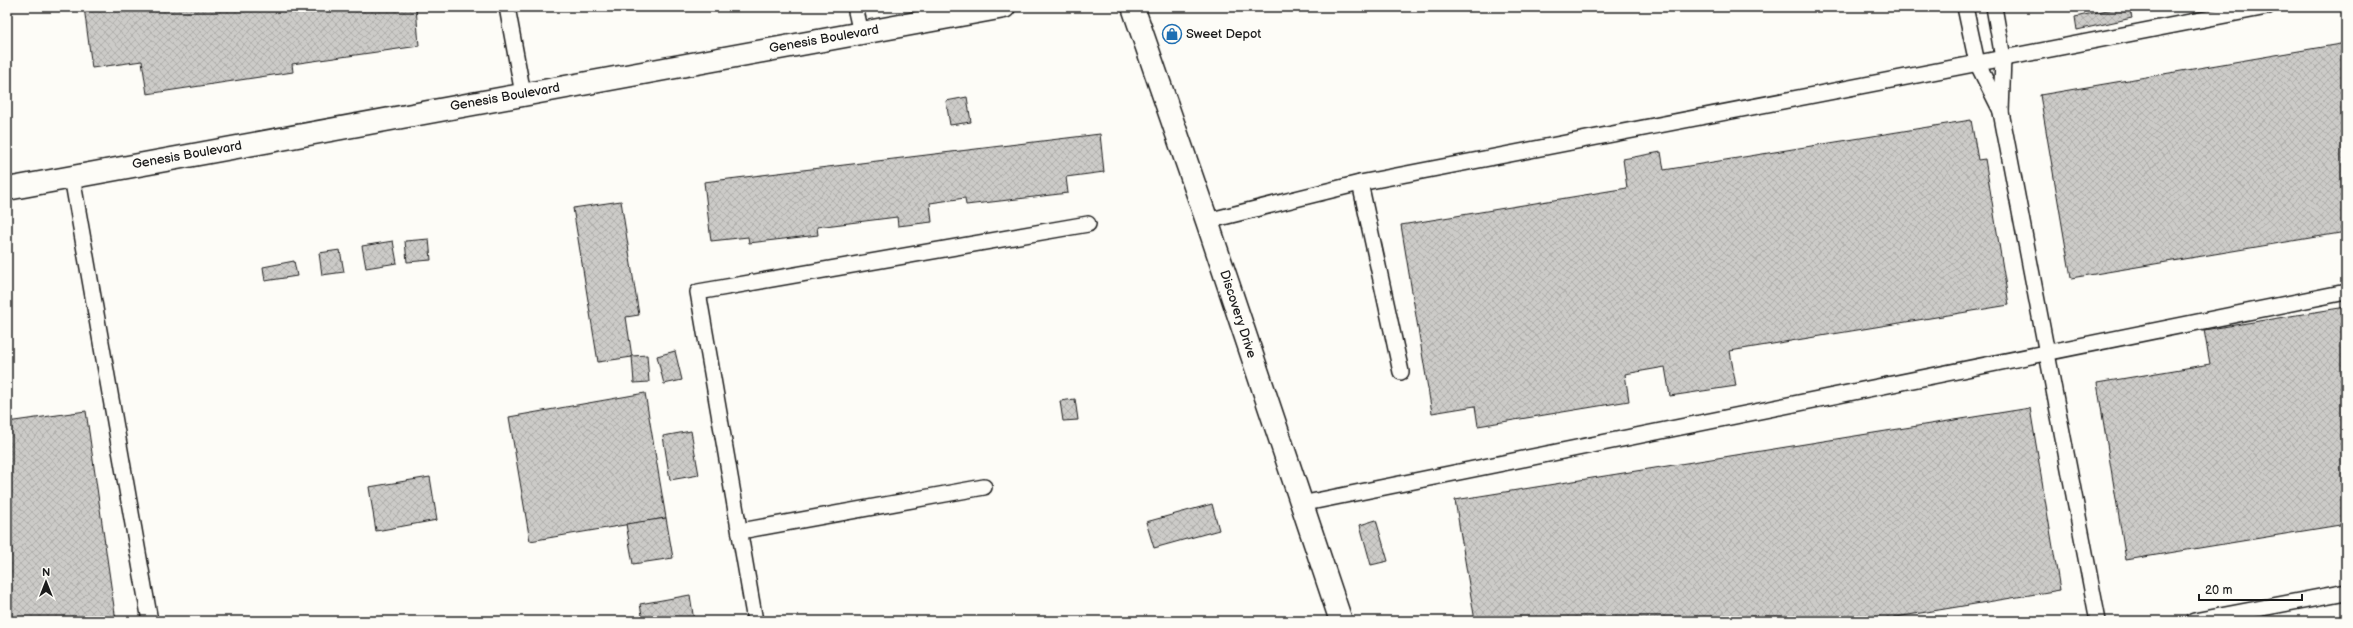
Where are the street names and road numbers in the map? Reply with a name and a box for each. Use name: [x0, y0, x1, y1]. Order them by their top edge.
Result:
street label: Genesis Boulevard: [768, 21, 880, 57]
street label: Genesis Boulevard: [449, 79, 561, 115]
street label: Genesis Boulevard: [131, 137, 243, 173]
street label: Discovery Drive: [1216, 268, 1260, 360]

